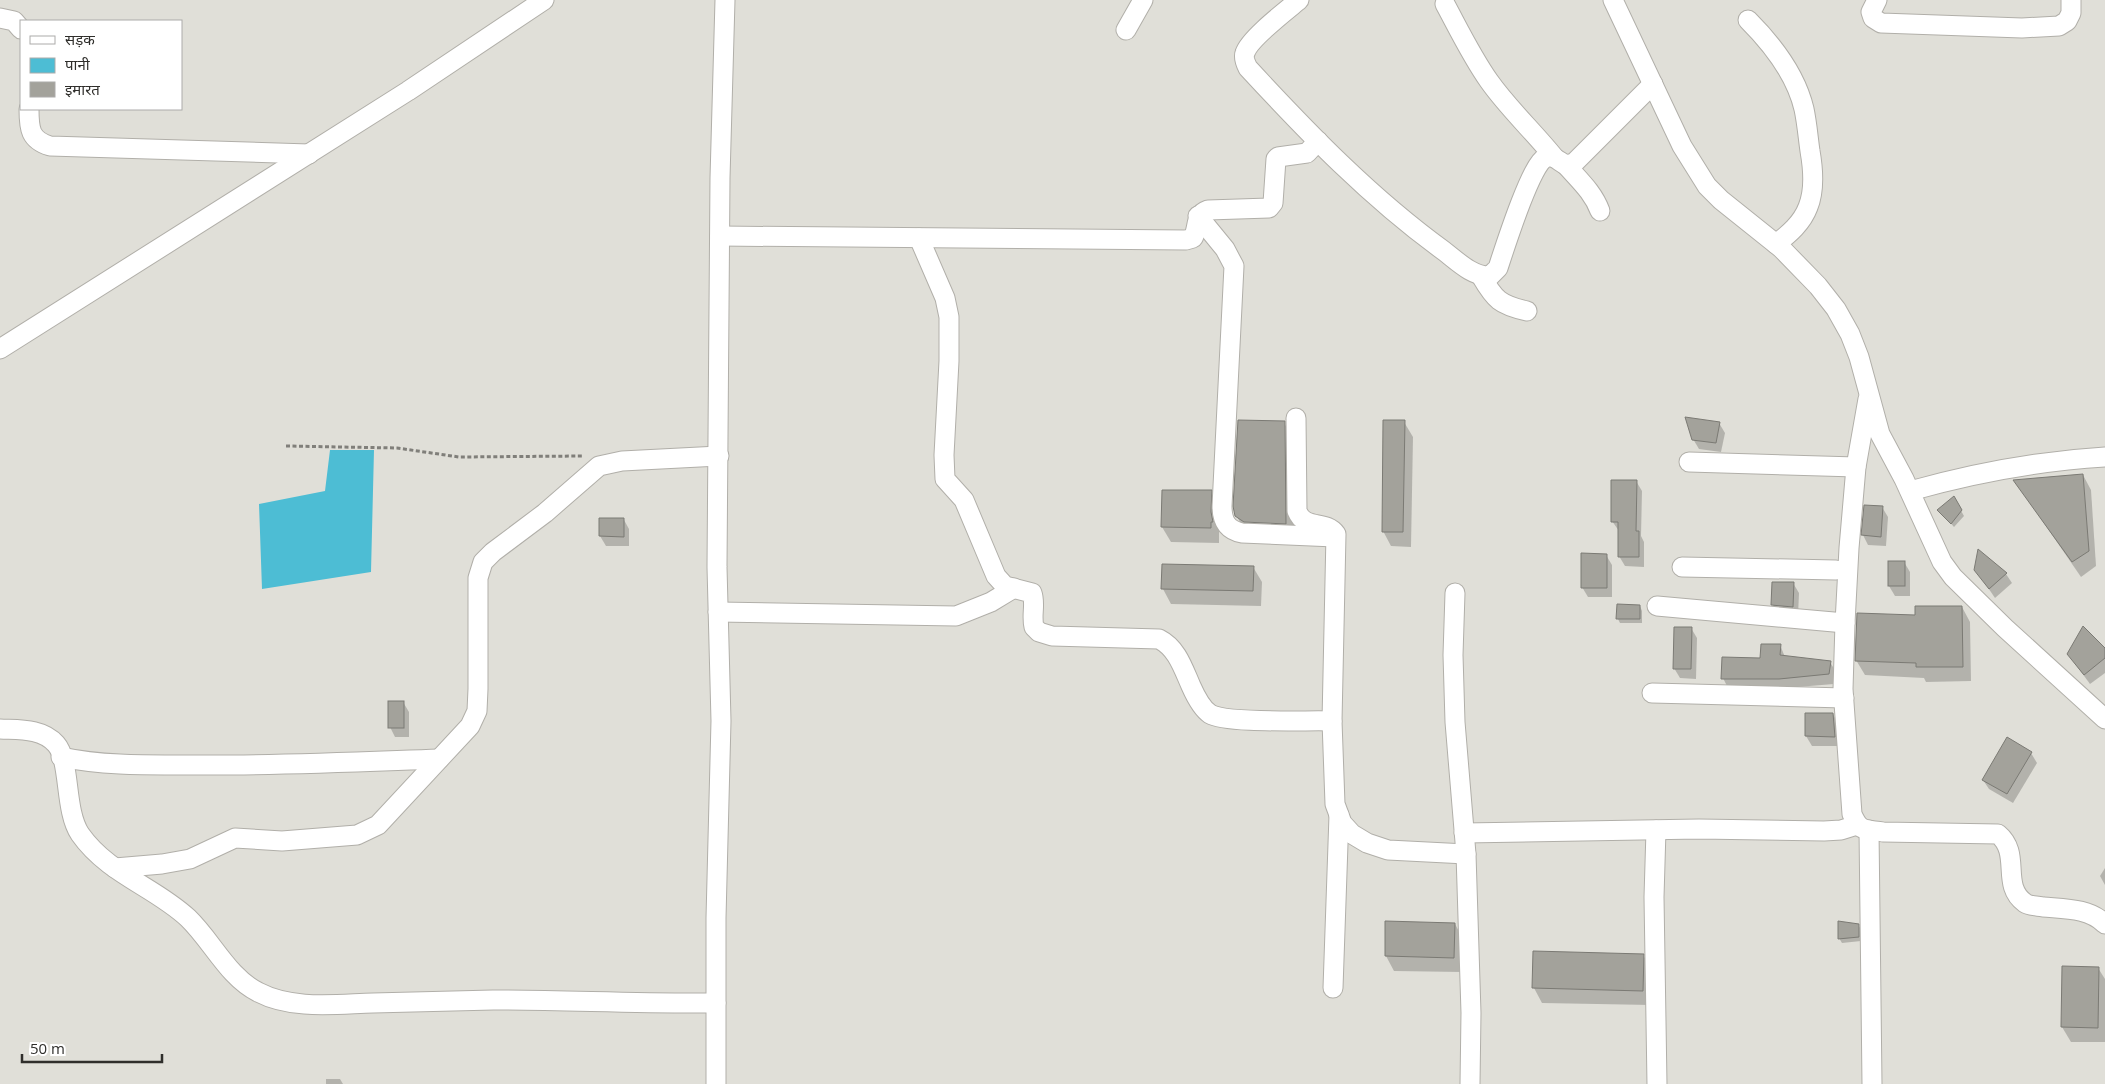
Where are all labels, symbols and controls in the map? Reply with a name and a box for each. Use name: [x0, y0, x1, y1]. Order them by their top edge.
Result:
legend: [20, 20, 182, 110]
text: सड़क: [65, 29, 95, 49]
text: पानी: [65, 54, 91, 74]
text: इमारत: [65, 79, 100, 99]
scale bar: [22, 1032, 162, 1064]
text: 50 m: [30, 1038, 65, 1058]

